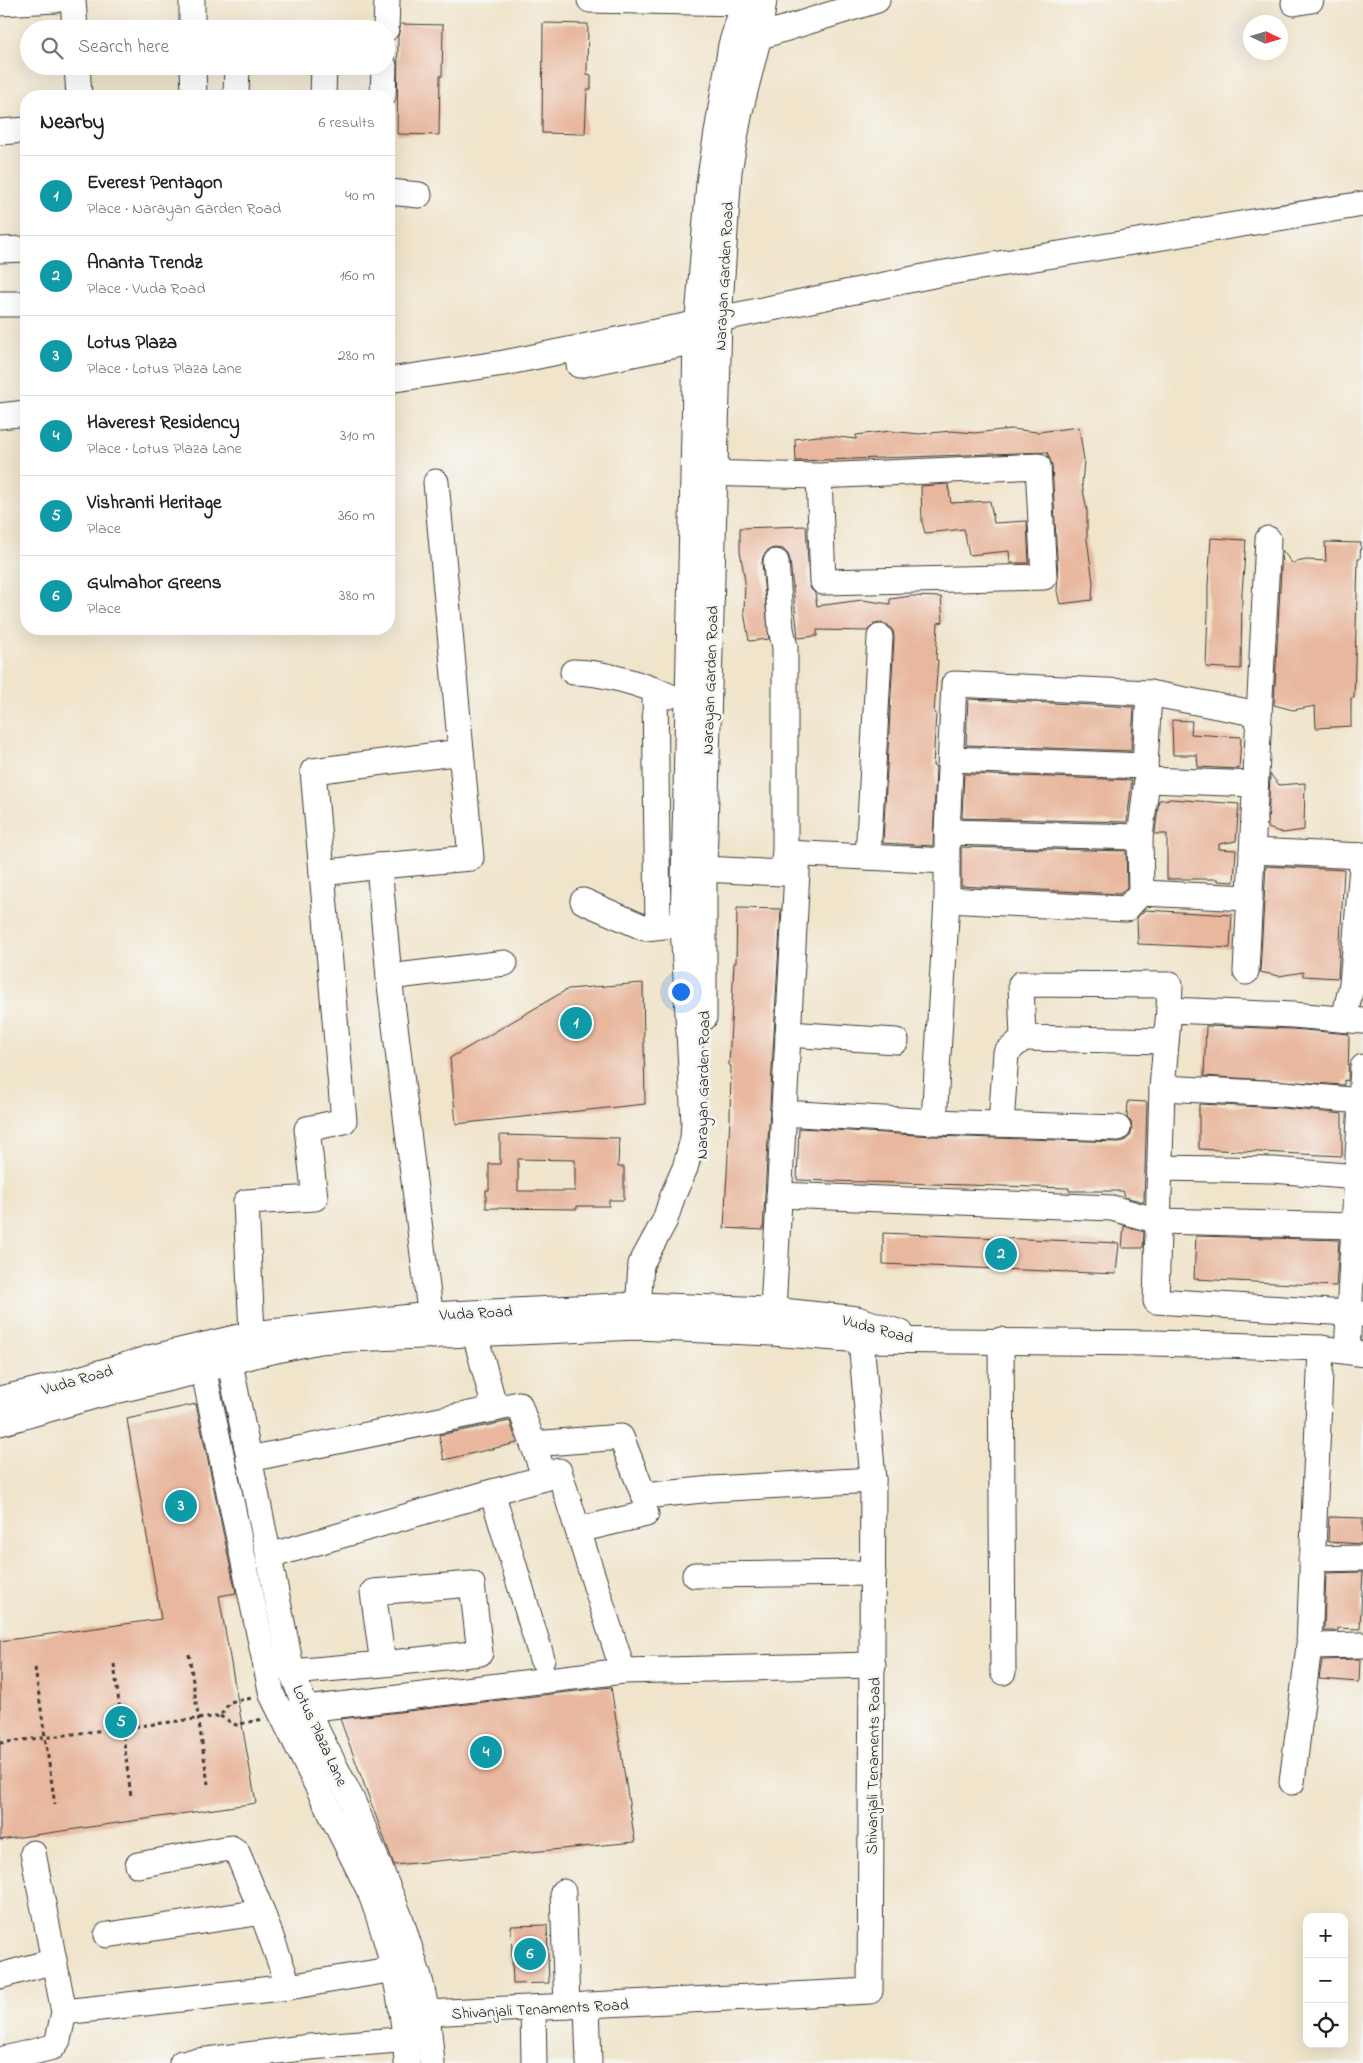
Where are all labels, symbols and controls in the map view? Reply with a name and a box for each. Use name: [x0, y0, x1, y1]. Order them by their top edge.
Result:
north arrow: [1243, 15, 1288, 60]
search box: [20, 20, 395, 75]
icon: search: [38, 34, 66, 62]
text: Search here: [78, 34, 169, 61]
text: Nearby: [40, 108, 104, 138]
text: 6 results: [318, 111, 375, 135]
text: Everest Pentagon: [87, 170, 222, 197]
text: 1: [53, 184, 59, 208]
text: 40 m: [345, 184, 375, 208]
text: Place · Narayan Garden Road: [87, 197, 281, 221]
street label: Narayan Garden Road: [709, 201, 741, 351]
text: Ananta Trendz: [87, 250, 202, 277]
text: 2: [52, 264, 60, 288]
text: 160 m: [340, 264, 375, 288]
text: Place · Vuda Road: [87, 277, 205, 301]
text: Lotus Plaza: [87, 330, 177, 357]
text: 3: [53, 344, 59, 368]
text: 280 m: [338, 344, 375, 368]
text: Place · Lotus Plaza Lane: [87, 357, 242, 381]
text: Haverest Residency: [87, 410, 240, 437]
text: 4: [53, 424, 59, 448]
text: 310 m: [340, 424, 375, 448]
text: Place · Lotus Plaza Lane: [87, 437, 242, 461]
text: Vishranti Heritage: [87, 490, 222, 517]
text: 5: [51, 504, 61, 528]
text: 360 m: [338, 504, 375, 528]
text: Place: [87, 517, 121, 541]
text: Gulmahor Greens: [87, 570, 221, 597]
text: 6: [52, 584, 60, 608]
text: 380 m: [339, 584, 375, 608]
text: Place: [87, 597, 121, 621]
street label: Narayan Garden Road: [696, 605, 726, 755]
your location: [668, 979, 694, 1005]
pin: 1: [560, 1004, 592, 1042]
street label: Narayan Garden Road: [691, 1010, 717, 1160]
pin: 2: [985, 1235, 1017, 1273]
street label: Vuda Road: [438, 1300, 513, 1328]
street label: Vuda Road: [838, 1309, 916, 1351]
street label: Vuda Road: [38, 1359, 116, 1403]
pin: 3: [165, 1487, 197, 1525]
street label: Shivanjali Tenaments Road: [860, 1677, 888, 1855]
street label: Lotus Plaza Lane: [285, 1681, 354, 1791]
pin: 5: [105, 1703, 137, 1741]
pin: 4: [470, 1733, 502, 1771]
map controls: [1303, 1913, 1348, 2048]
button: +: [1303, 1913, 1348, 1958]
pin: 6: [514, 1935, 546, 1973]
button: −: [1303, 1958, 1348, 2003]
street label: Shivanjali Tenaments Road: [451, 1993, 629, 2027]
button: locate: [1303, 2003, 1348, 2048]

